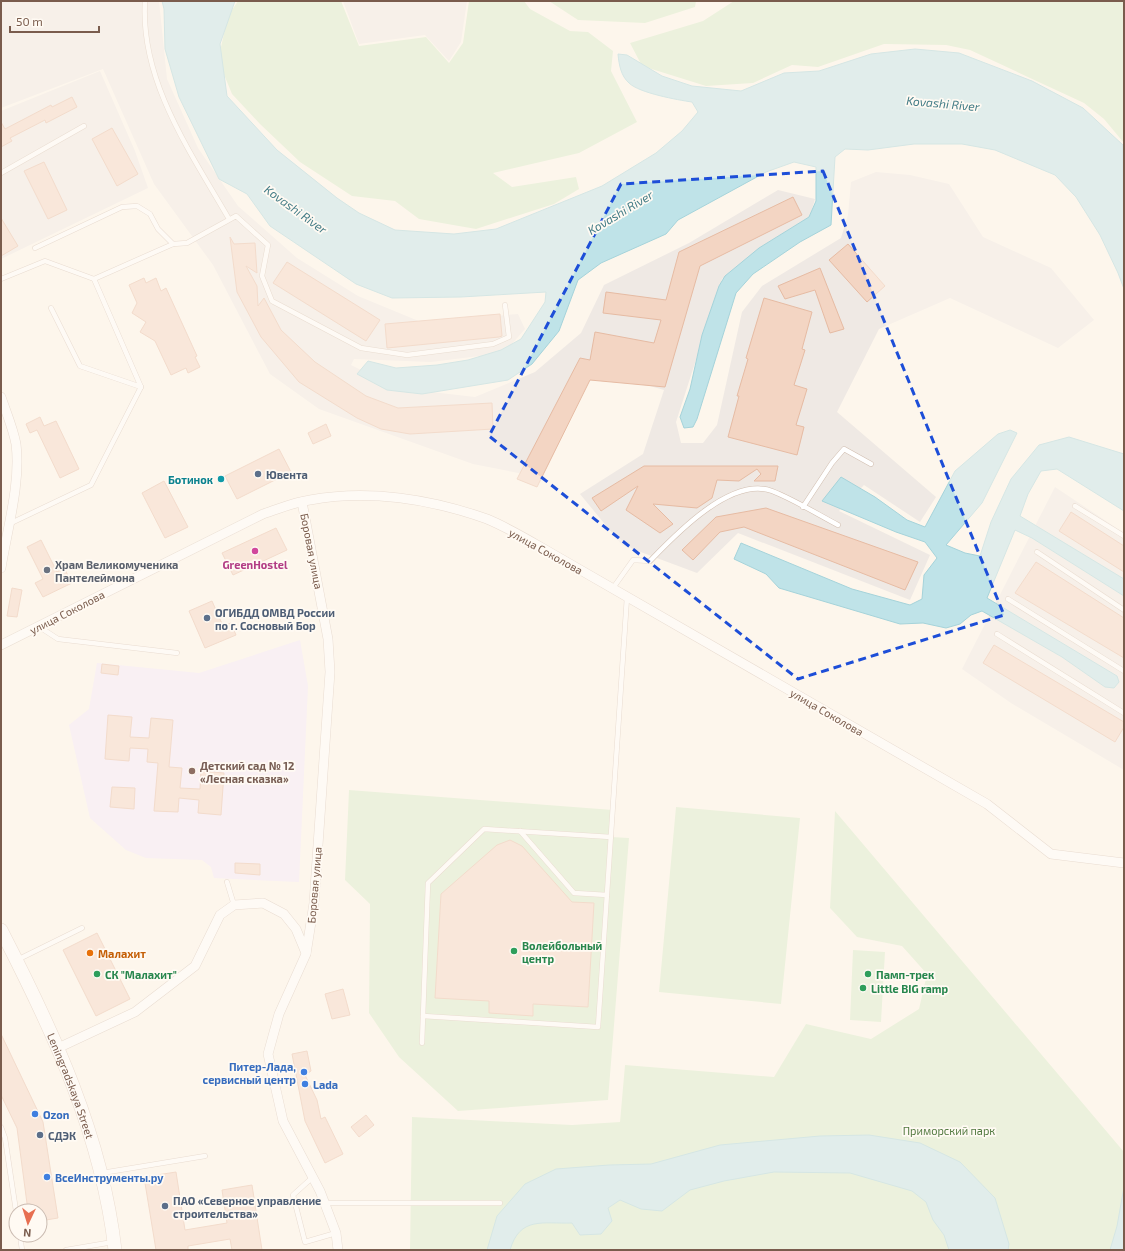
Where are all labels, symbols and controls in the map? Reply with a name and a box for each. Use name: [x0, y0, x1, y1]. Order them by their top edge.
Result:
scale bar: [10, 8, 99, 34]
text: 50 m: [16, 14, 43, 28]
water label: Kovashi River: [906, 93, 980, 113]
water label: Kovashi River: [262, 182, 330, 236]
water label: Kovashi River: [585, 187, 655, 237]
place label: Ювента: [266, 468, 308, 481]
marker: Ювента: [253, 469, 263, 479]
place label: Ботинок: [168, 473, 213, 486]
marker: Ботинок: [216, 474, 226, 484]
street label: Боровая улица: [297, 512, 326, 590]
street label: улица Соколова: [506, 525, 585, 578]
marker: GreenHostel: [250, 546, 260, 556]
place label: Храм Великомученика Пантелеймона: [55, 558, 178, 584]
place label: GreenHostel: [222, 558, 288, 571]
marker: Храм Великомученика Пантелеймона: [42, 565, 52, 575]
street label: улица Соколова: [27, 588, 107, 637]
place label: ОГИБДД ОМВД России по г. Сосновый Бор: [215, 606, 335, 632]
marker: ОГИБДД ОМВД России по г. Сосновый Бор: [202, 613, 212, 623]
street label: улица Соколова: [788, 686, 866, 739]
place label: Детский сад № 12 «Лесная сказка»: [200, 759, 294, 785]
marker: Детский сад № 12 «Лесная сказка»: [187, 766, 197, 776]
street label: Боровая улица: [304, 846, 325, 924]
place label: Волейбольный центр: [522, 939, 603, 965]
marker: Волейбольный центр: [509, 946, 519, 956]
place label: Малахит: [98, 947, 146, 960]
marker: Малахит: [85, 948, 95, 958]
place label: СК "Малахит": [105, 968, 177, 981]
place label: Памп-трек: [876, 968, 934, 981]
marker: СК "Малахит": [92, 969, 102, 979]
marker: Памп-трек: [863, 969, 873, 979]
place label: Little BIG ramp: [871, 982, 949, 995]
marker: Little BIG ramp: [858, 983, 868, 993]
street label: Leningradskaya Street: [45, 1031, 97, 1140]
place label: Питер-Лада, сервисный центр: [203, 1060, 296, 1086]
marker: Питер-Лада, сервисный центр: [299, 1067, 309, 1077]
place label: Lada: [313, 1078, 338, 1091]
marker: Lada: [300, 1079, 310, 1089]
place label: Ozon: [43, 1108, 69, 1121]
marker: Ozon: [30, 1109, 40, 1119]
park label: Приморский парк: [903, 1124, 995, 1137]
place label: СДЭК: [48, 1129, 76, 1142]
marker: СДЭК: [35, 1130, 45, 1140]
place label: ВсеИнструменты.ру: [55, 1171, 164, 1184]
marker: ВсеИнструменты.ру: [42, 1172, 52, 1182]
place label: ПАО «Северное управление строительства»: [173, 1194, 321, 1220]
marker: ПАО «Северное управление строительства»: [160, 1201, 170, 1211]
north arrow: [8, 1203, 48, 1243]
text: N: [23, 1227, 32, 1240]

